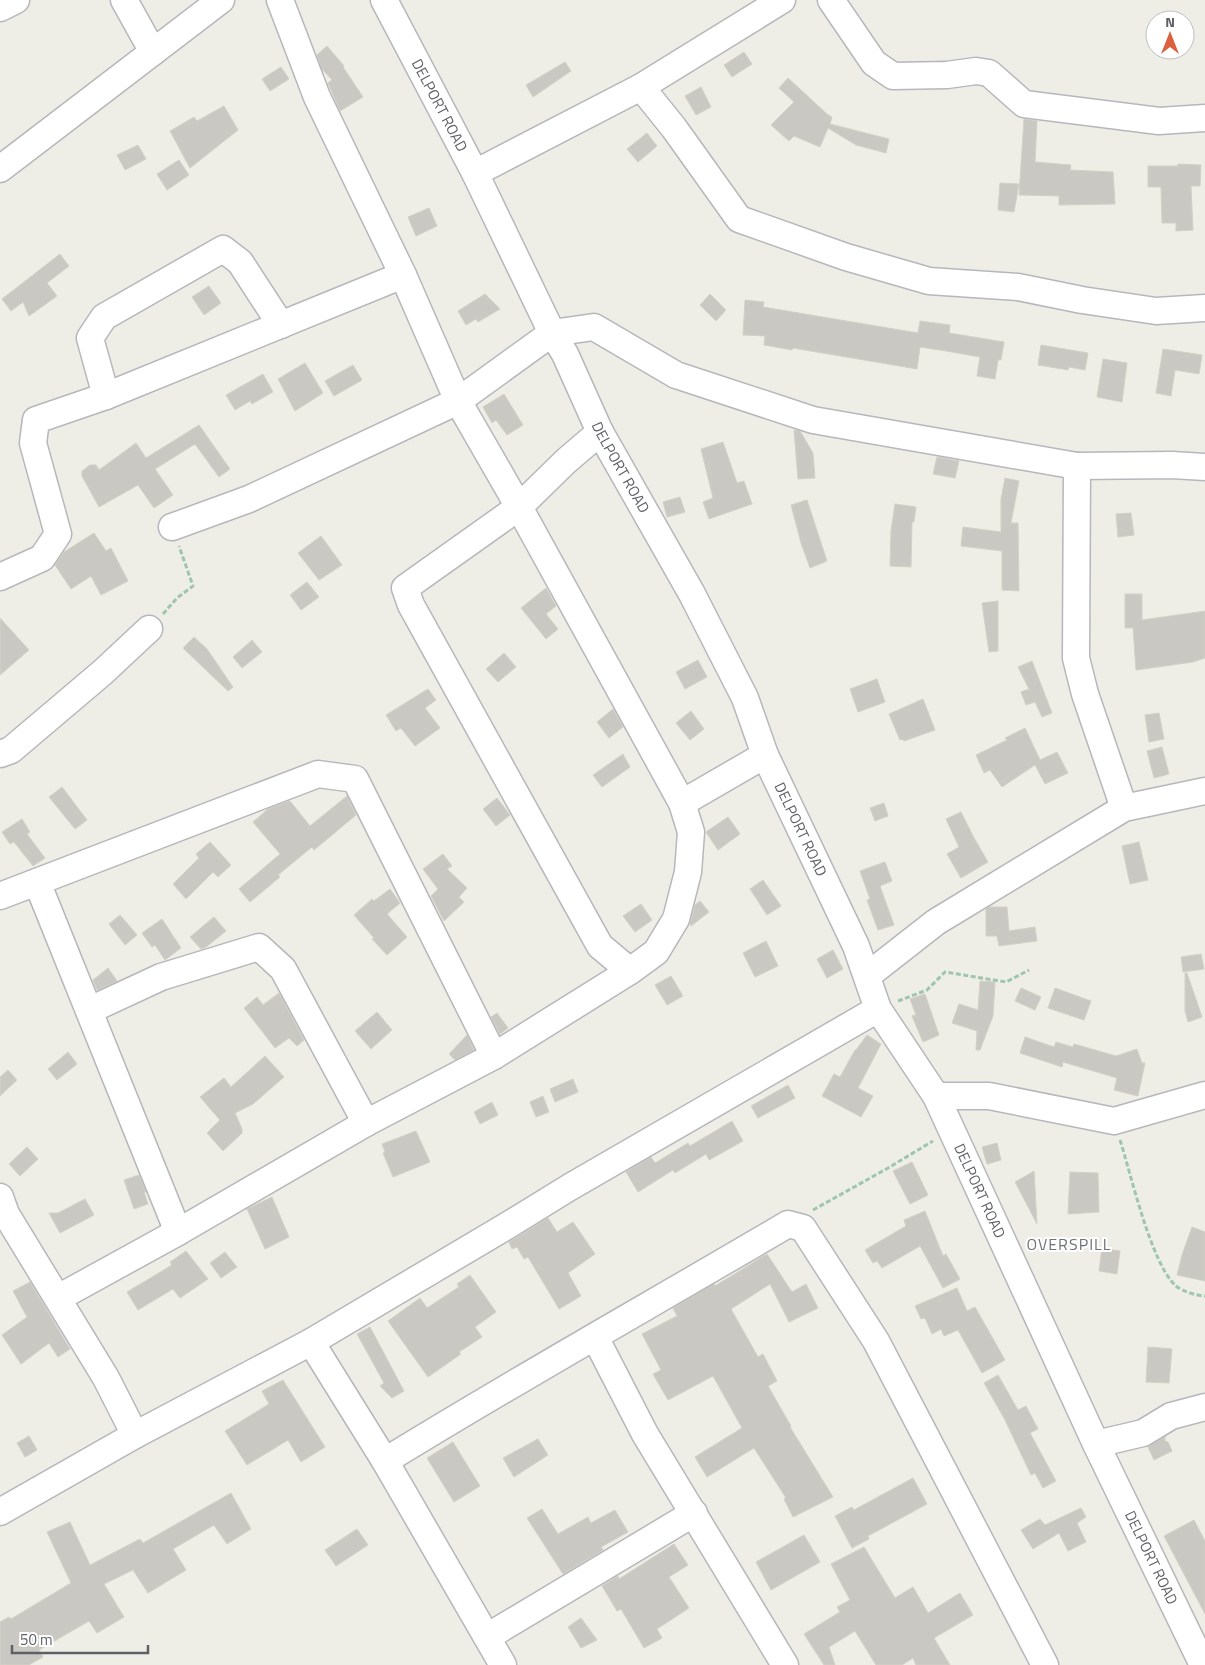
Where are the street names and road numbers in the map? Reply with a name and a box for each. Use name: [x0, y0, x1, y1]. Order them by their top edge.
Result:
street label: DELPORT ROAD: [406, 55, 474, 156]
street label: DELPORT ROAD: [586, 418, 656, 517]
street label: DELPORT ROAD: [769, 778, 833, 880]
street label: DELPORT ROAD: [948, 1140, 1012, 1242]
street label: DELPORT ROAD: [1119, 1507, 1184, 1608]

